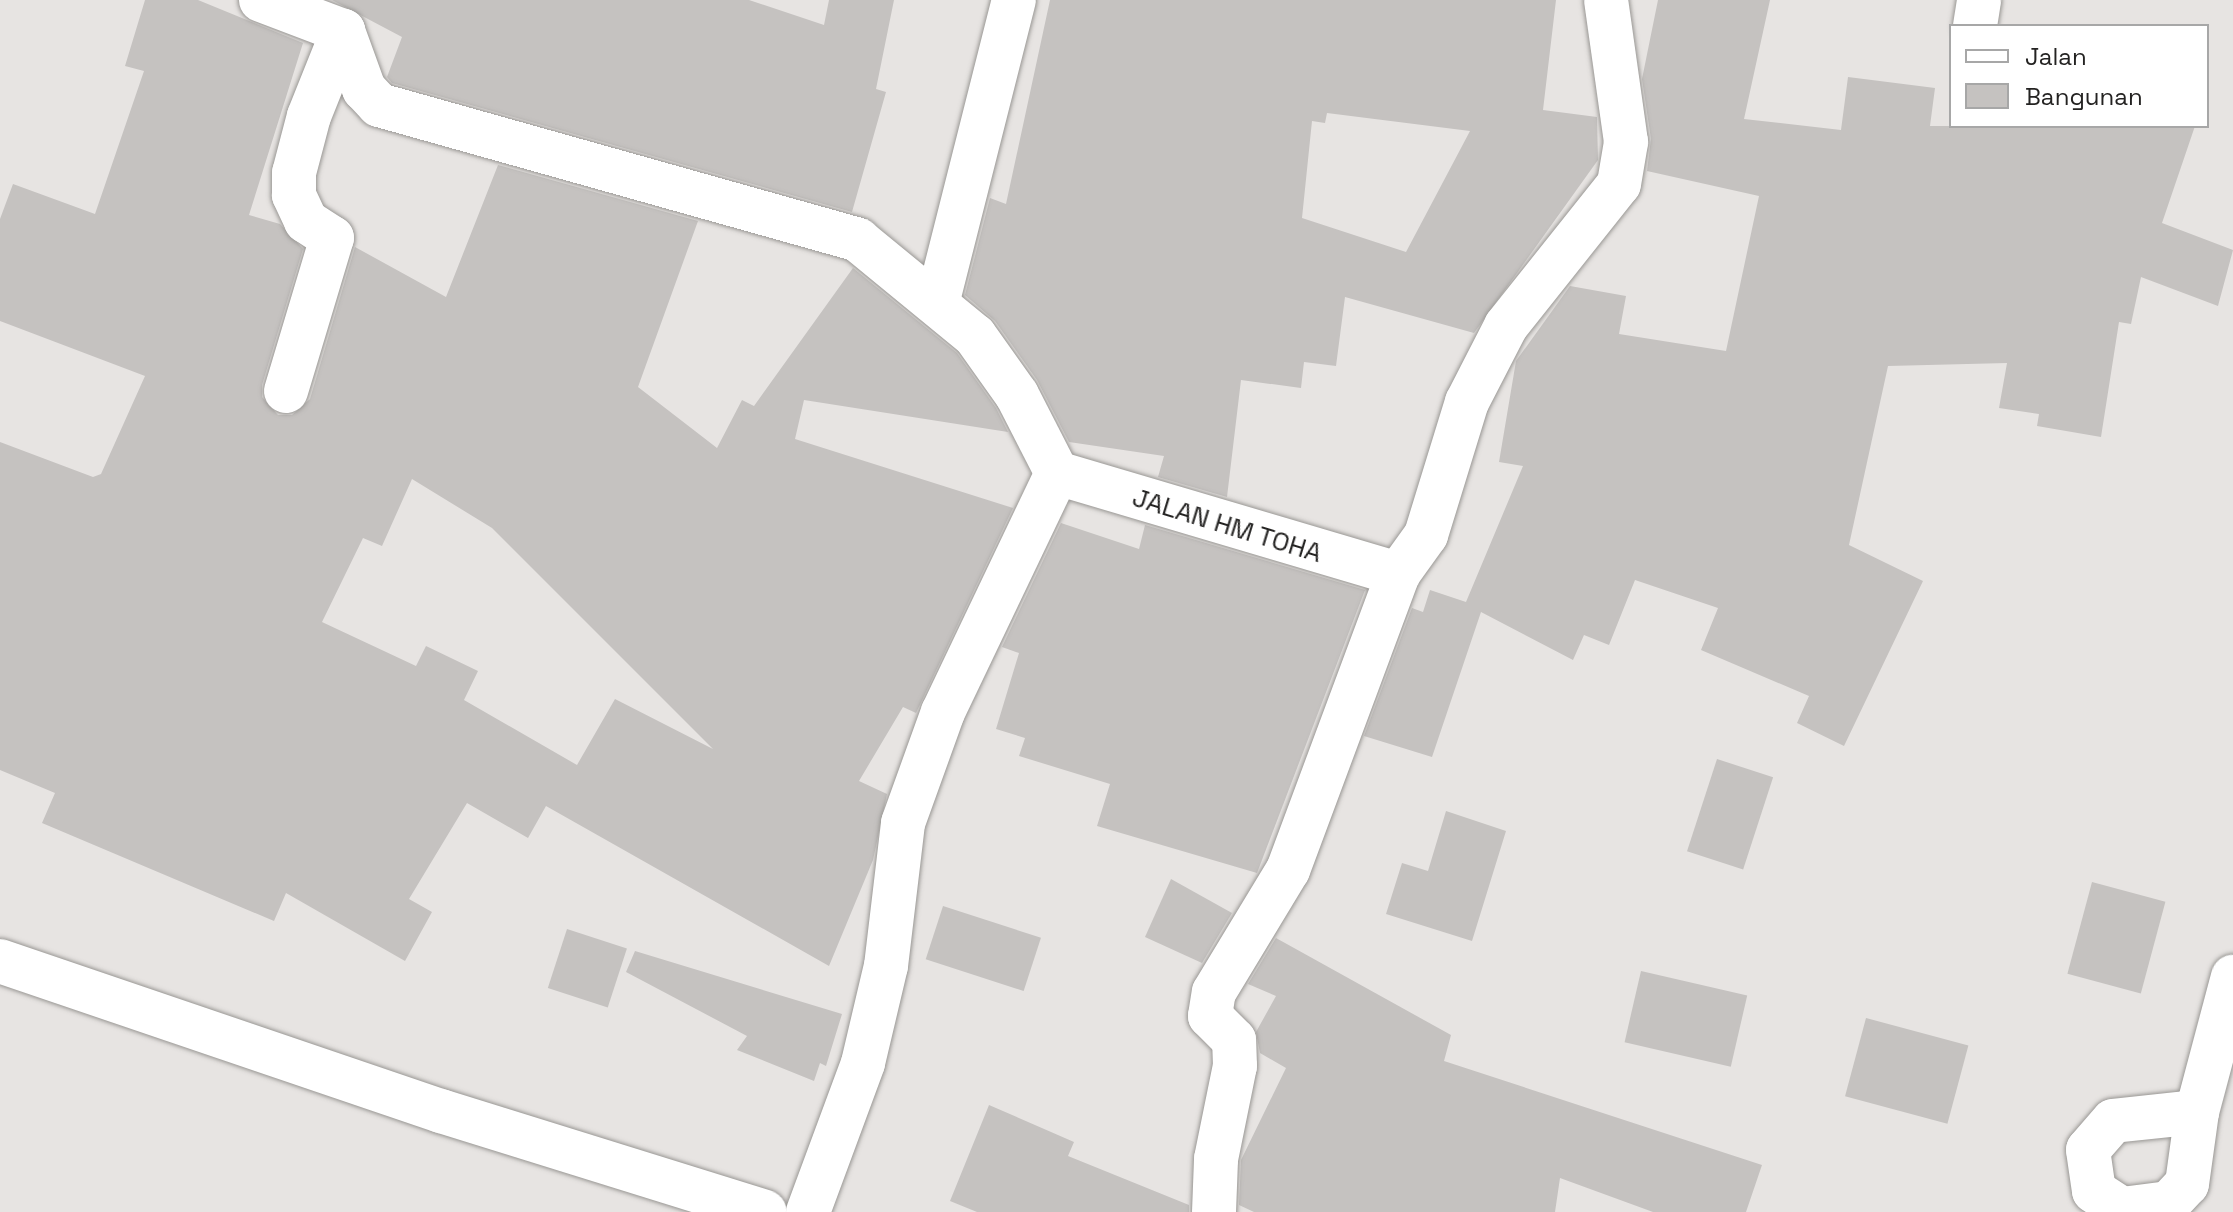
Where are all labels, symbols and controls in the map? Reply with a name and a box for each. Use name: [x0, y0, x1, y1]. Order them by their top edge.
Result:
legend: [1949, 24, 2209, 128]
text: Jalan: [2025, 41, 2087, 72]
text: Bangunan: [2025, 81, 2143, 112]
street label: JALAN HM TOHA: [1128, 482, 1326, 570]

